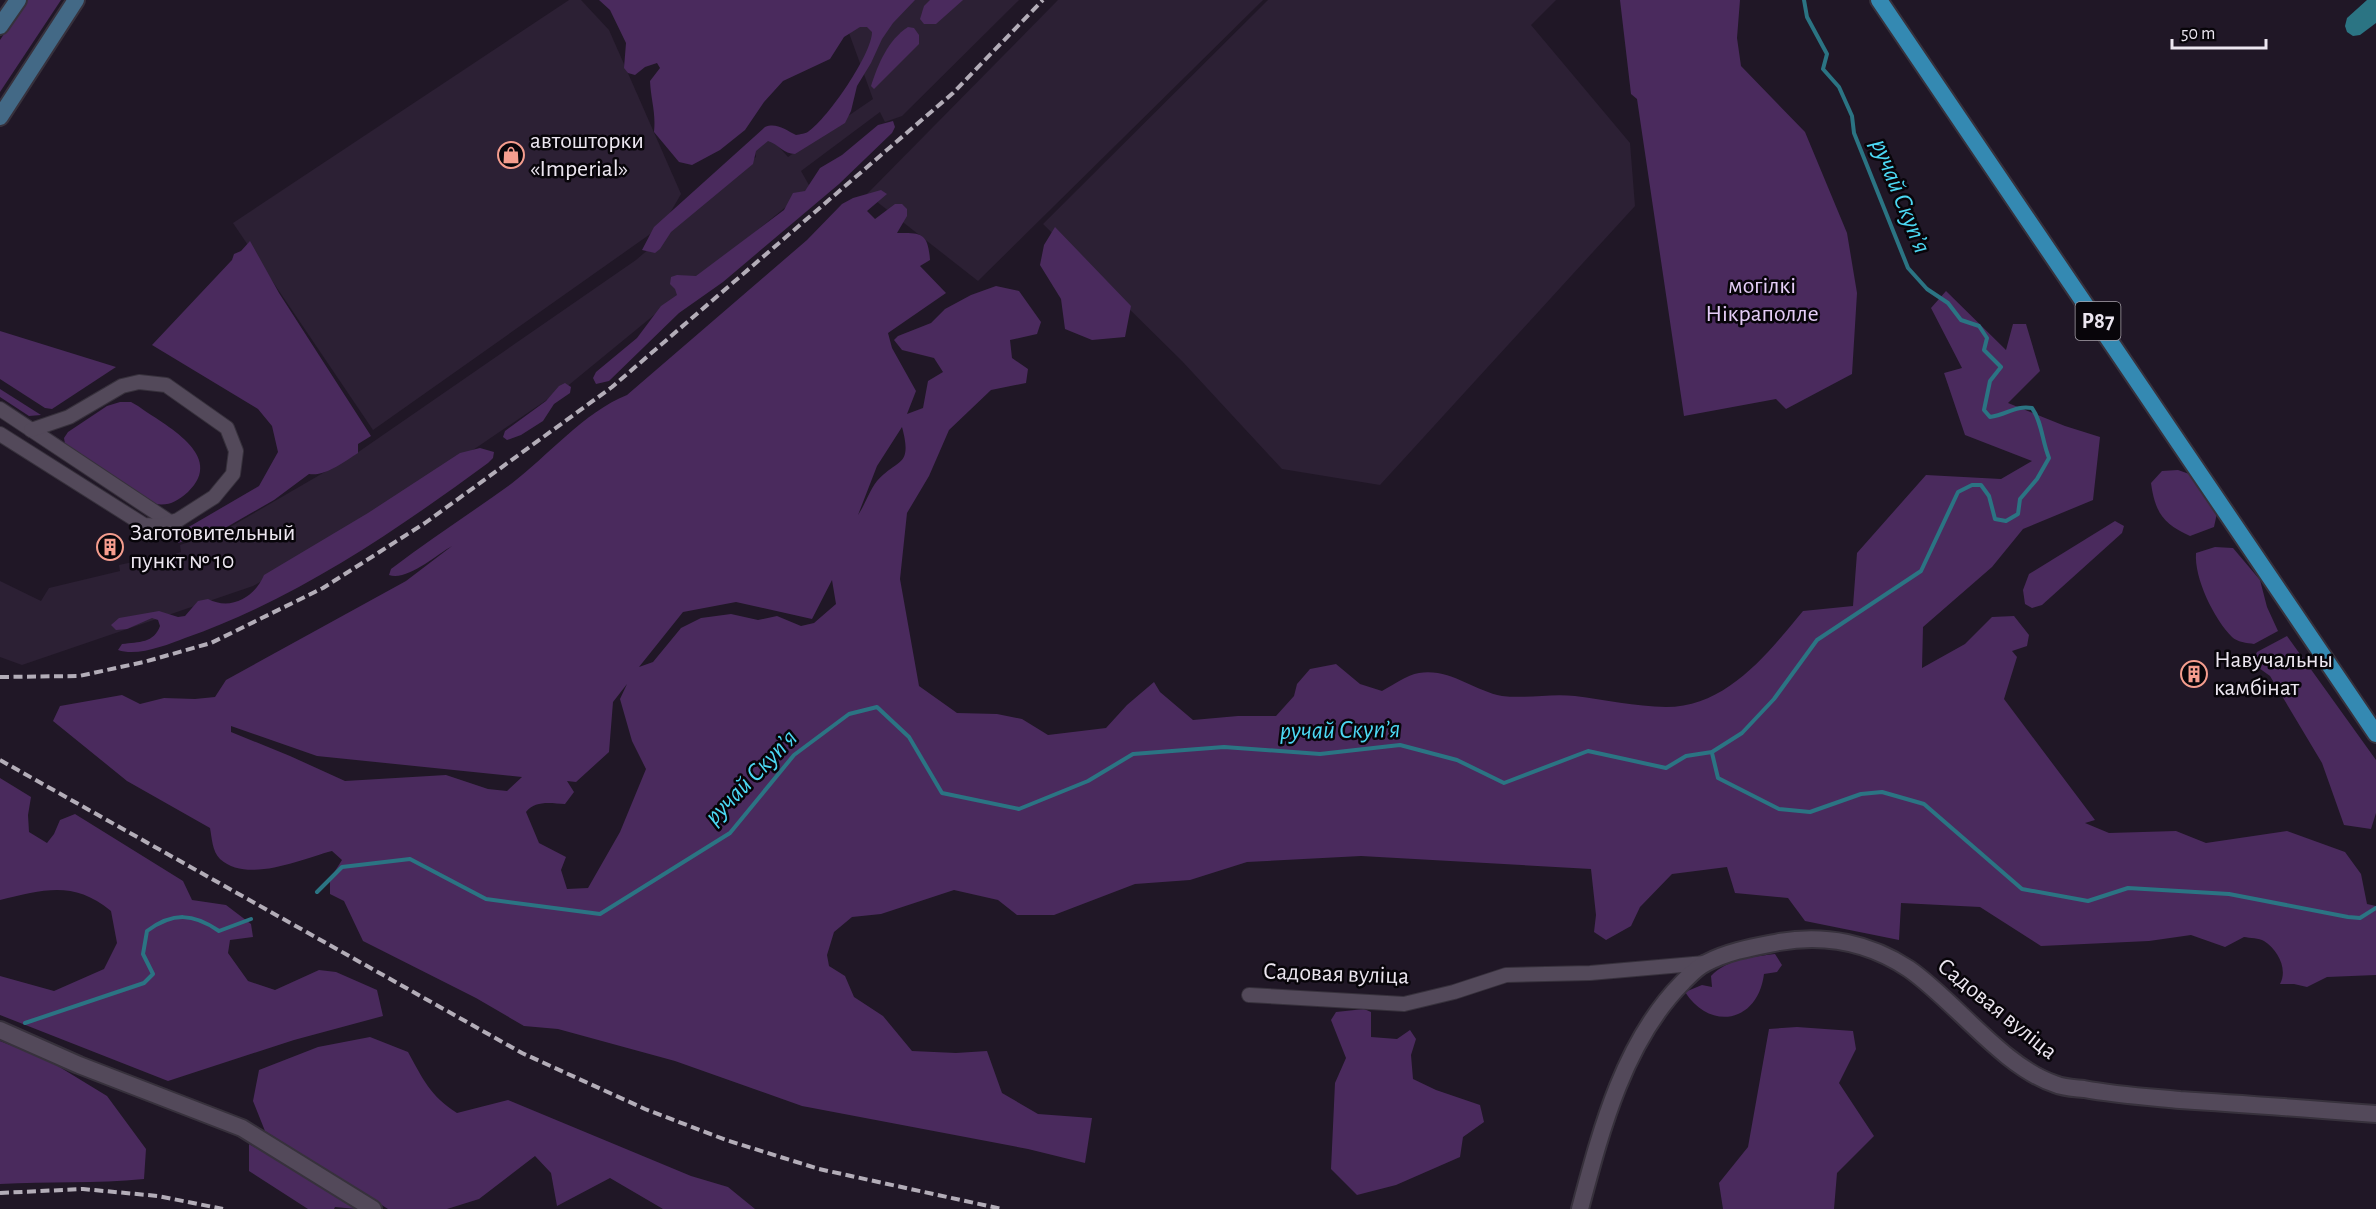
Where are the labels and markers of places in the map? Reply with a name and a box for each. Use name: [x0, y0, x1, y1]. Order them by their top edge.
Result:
place label: автошторки «Imperial»: [530, 129, 644, 181]
shop icon: автошторки «Imperial»: [496, 140, 526, 170]
place label: Заготовительный пункт № 10: [130, 521, 296, 573]
building icon: Заготовительный пункт № 10: [95, 532, 125, 562]
place label: Навучальны камбінат: [2214, 648, 2333, 700]
building icon: Навучальны камбінат: [2179, 659, 2209, 689]

